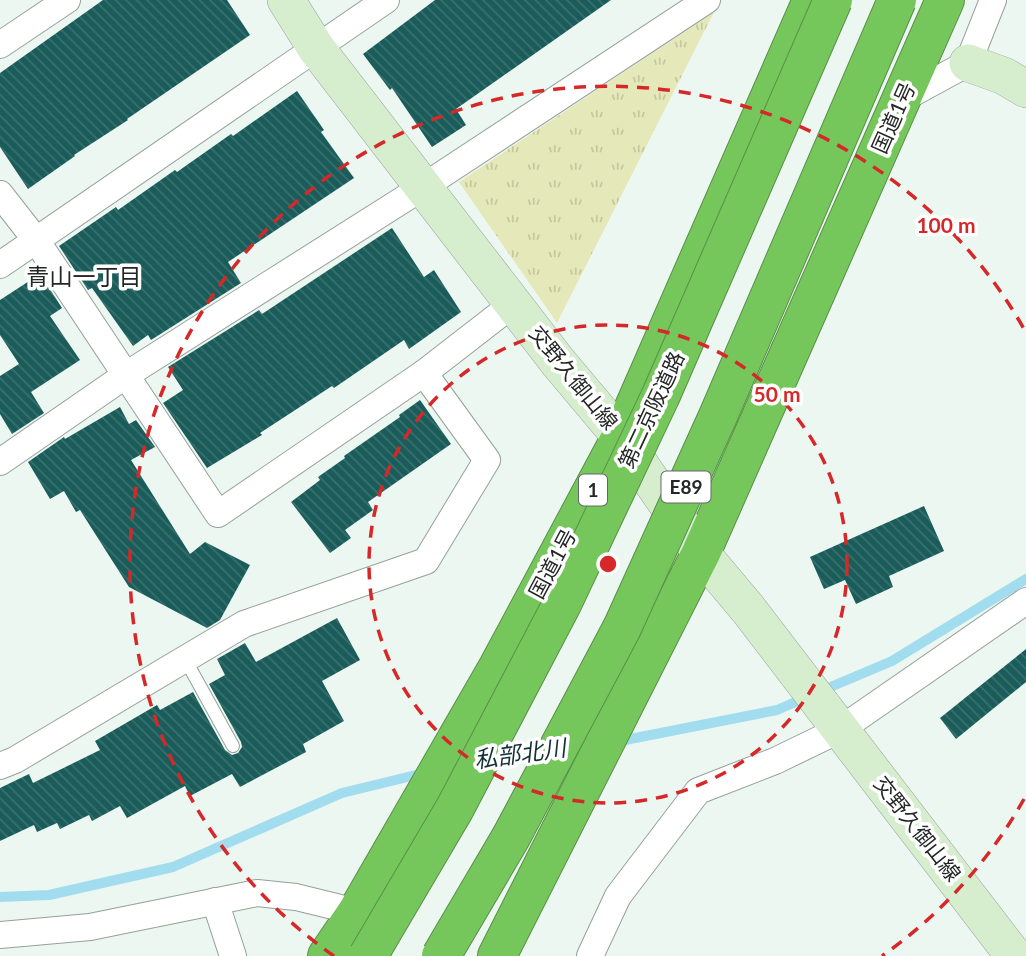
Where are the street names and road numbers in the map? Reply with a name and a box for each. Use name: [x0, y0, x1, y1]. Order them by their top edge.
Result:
street label: 国道1号: [866, 78, 919, 157]
street label: 交野久御山線: [525, 320, 624, 434]
street label: 第二京阪道路: [613, 347, 689, 472]
road number: E89: [662, 472, 710, 502]
road number: 1: [579, 475, 607, 505]
street label: 国道1号: [523, 524, 580, 602]
street label: 交野久御山線: [870, 771, 967, 885]

